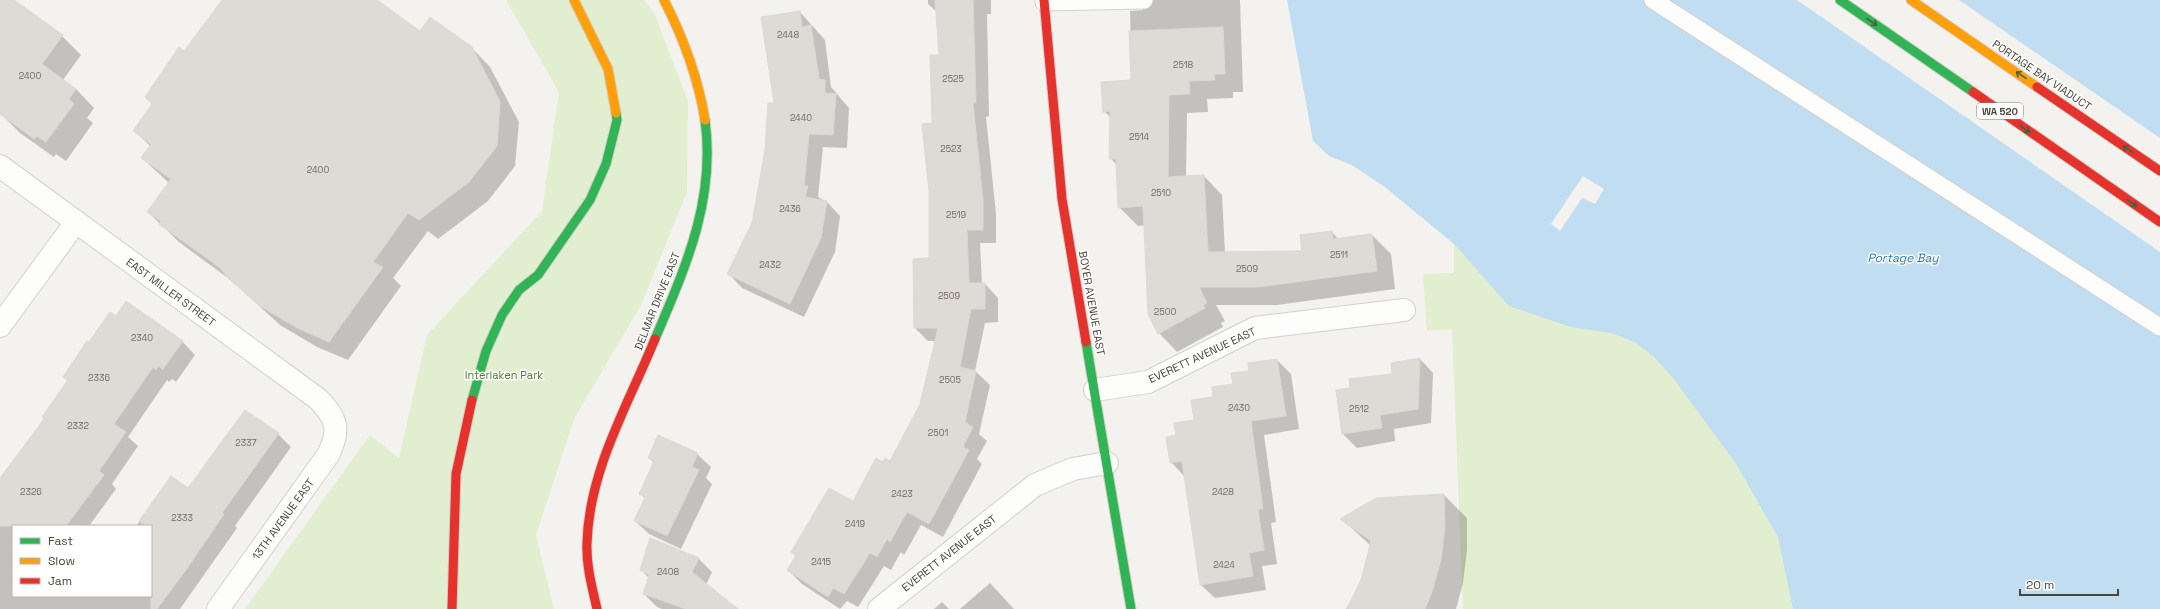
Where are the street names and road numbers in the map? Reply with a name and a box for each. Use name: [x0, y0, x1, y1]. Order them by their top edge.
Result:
street label: PORTAGE BAY VIADUCT: [1990, 37, 2095, 114]
road number: WA 520: [1977, 103, 2023, 119]
street label: DELMAR DRIVE EAST: [631, 249, 683, 352]
street label: BOYER AVENUE EAST: [1076, 250, 1108, 357]
street label: EAST MILLER STREET: [123, 255, 219, 330]
street label: EVERETT AVENUE EAST: [1146, 324, 1258, 386]
street label: 13TH AVENUE EAST: [249, 475, 317, 562]
street label: EVERETT AVENUE EAST: [899, 511, 1000, 594]

